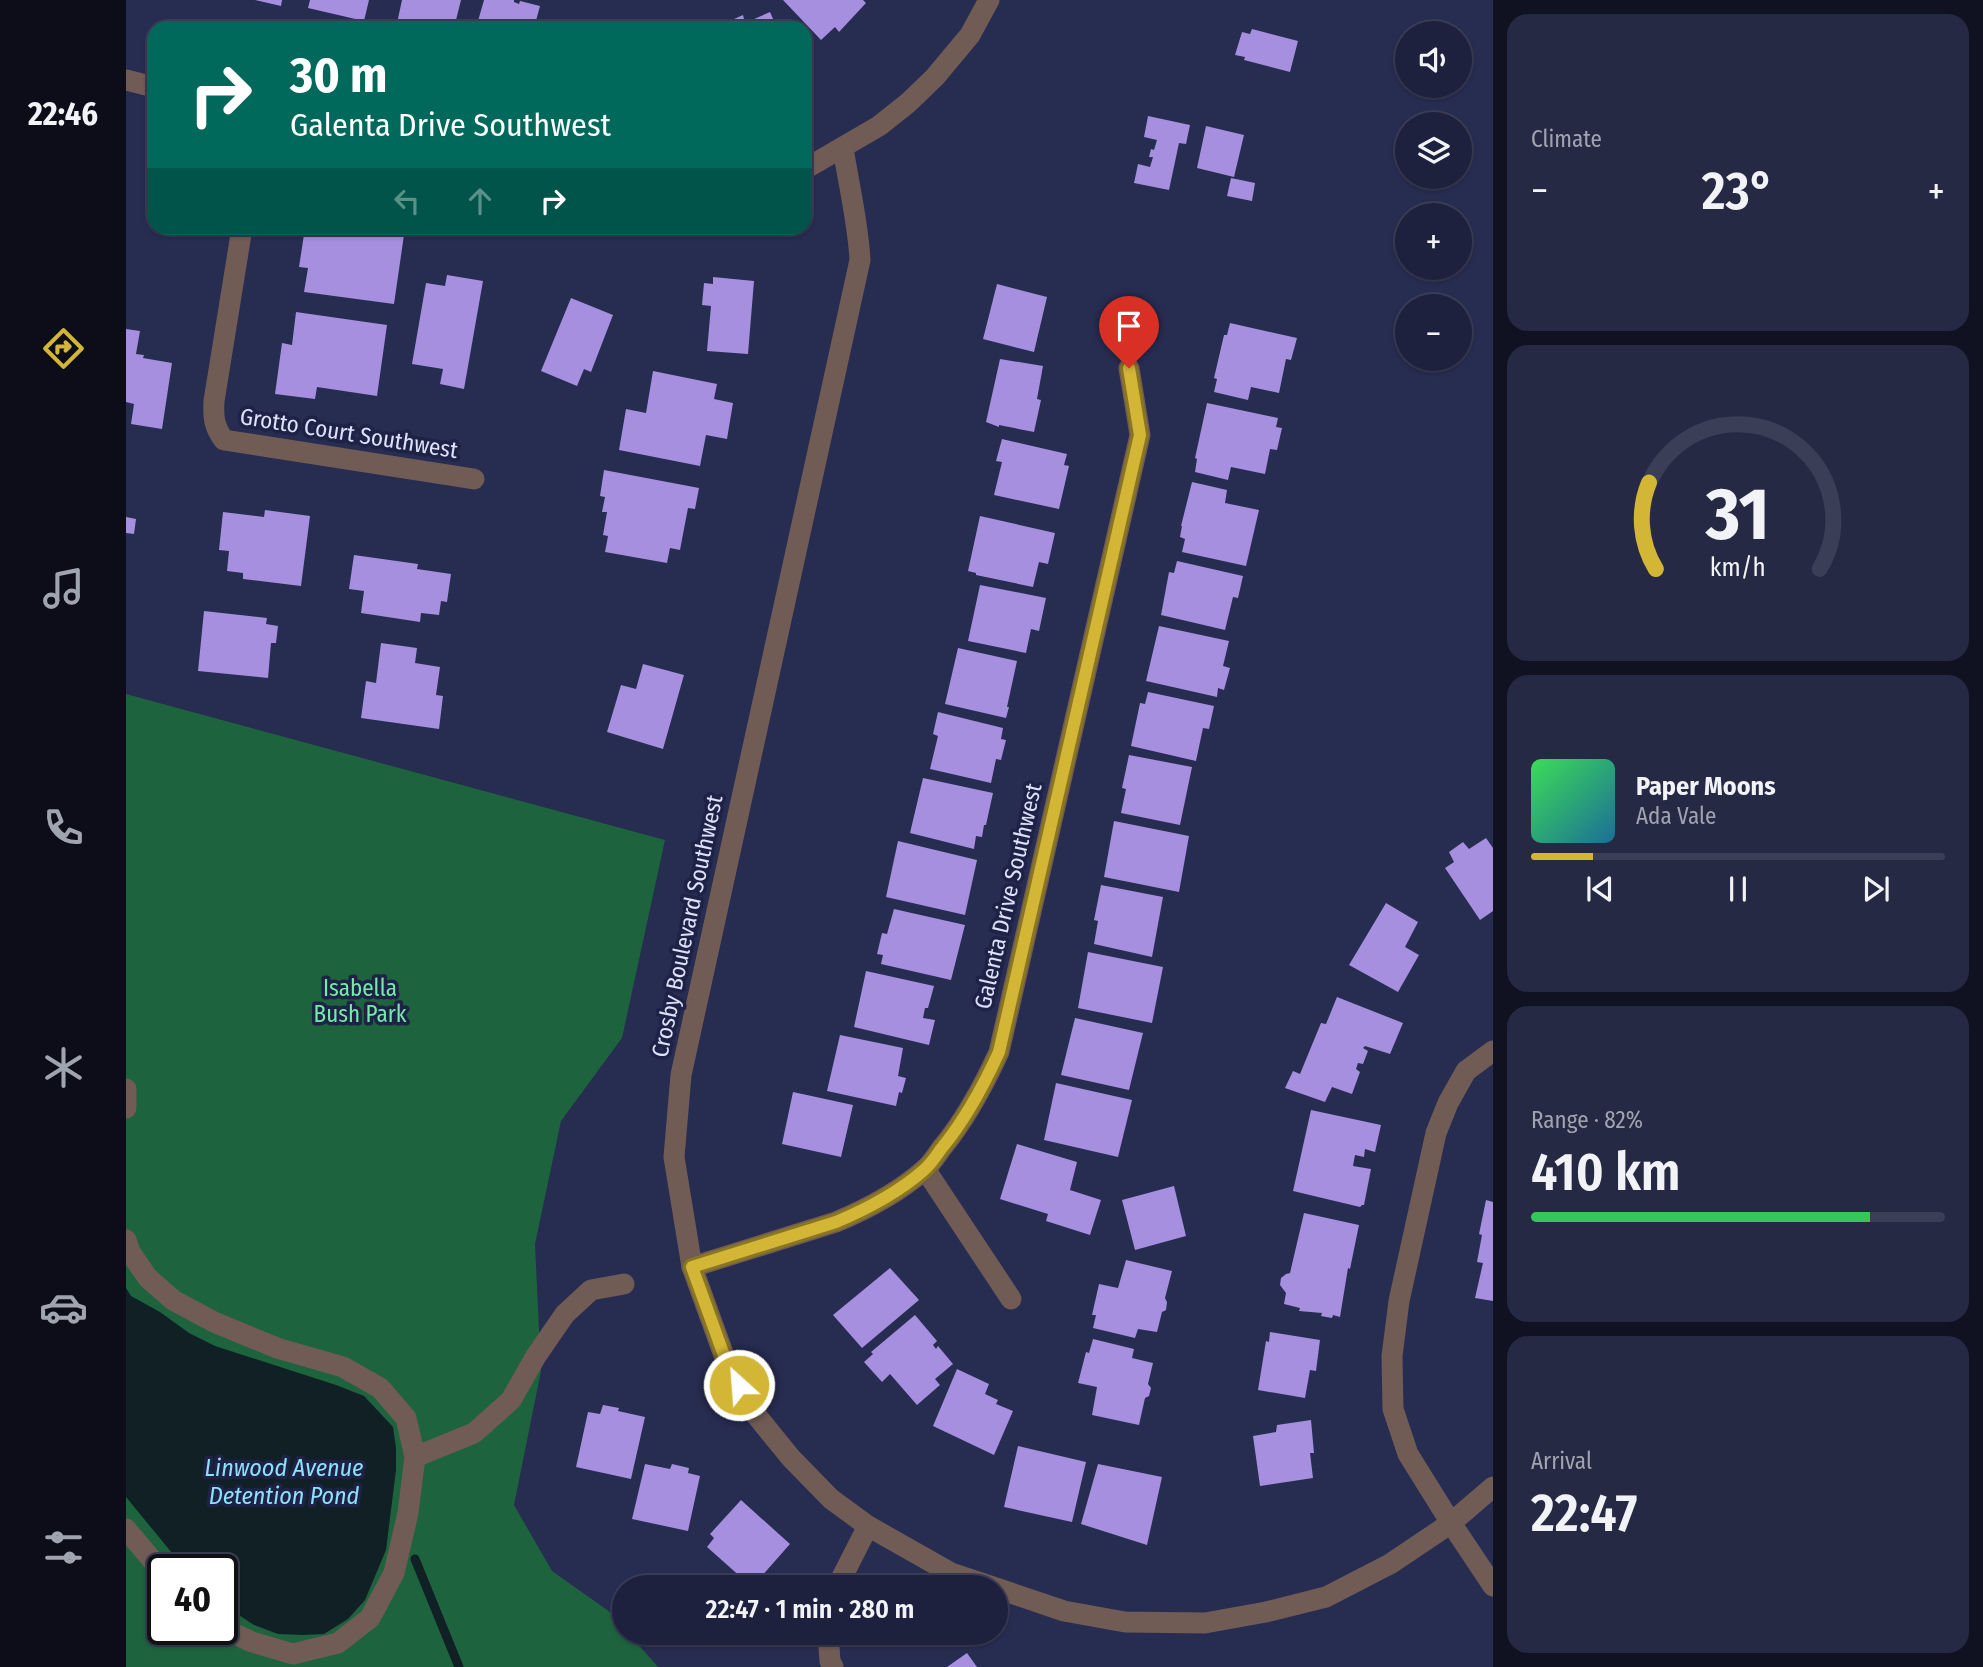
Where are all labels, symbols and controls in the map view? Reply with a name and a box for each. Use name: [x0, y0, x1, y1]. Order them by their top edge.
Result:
map controls: [1395, 21, 1472, 371]
button: sound: [1395, 21, 1472, 98]
text: 30 m: [290, 46, 388, 105]
icon: right: [175, 49, 266, 140]
text: 22:46: [28, 95, 98, 133]
text: Galenta Drive Southwest: [290, 106, 611, 144]
button: layers: [1395, 112, 1472, 189]
text: Climate: [1531, 125, 1602, 153]
text: 23°: [1702, 160, 1774, 223]
text: −: [1531, 168, 1548, 214]
text: +: [1928, 168, 1945, 214]
icon: left: [388, 182, 426, 220]
icon: ahead: [461, 182, 499, 220]
icon: right: [534, 182, 572, 220]
button: +: [1395, 203, 1472, 280]
button: −: [1395, 294, 1472, 371]
pin: [1099, 296, 1159, 368]
icon: arrive: [1110, 307, 1148, 345]
icon: directions: [39, 324, 88, 373]
street label: Grotto Court Southwest: [238, 402, 460, 464]
text: 31: [1705, 471, 1770, 558]
text: km/h: [1710, 553, 1766, 583]
icon: music: [39, 564, 88, 613]
text: Paper Moons: [1636, 771, 1776, 802]
street label: Galenta Drive Southwest: [968, 780, 1048, 1012]
street label: Crosby Boulevard Southwest: [645, 792, 729, 1060]
text: Ada Vale: [1636, 802, 1716, 830]
icon: phone: [39, 803, 88, 852]
icon: previous: [1581, 870, 1619, 908]
icon: pause: [1719, 870, 1757, 908]
icon: next: [1857, 870, 1895, 908]
park label: Isabella Bush Park: [314, 974, 407, 1028]
icon: climate: [39, 1043, 88, 1092]
text: Range · 82%: [1531, 1106, 1643, 1134]
text: 410 km: [1531, 1141, 1681, 1204]
icon: car: [39, 1283, 88, 1332]
position arrow: [702, 1348, 776, 1422]
text: Arrival: [1531, 1447, 1592, 1475]
water label: Linwood Avenue Detention Pond: [205, 1454, 363, 1510]
text: 22:47: [1531, 1482, 1637, 1545]
icon: filters: [39, 1523, 88, 1572]
speed limit sign: 40: [147, 1554, 238, 1645]
text: 22:47 · 1 min · 280 m: [706, 1594, 915, 1625]

